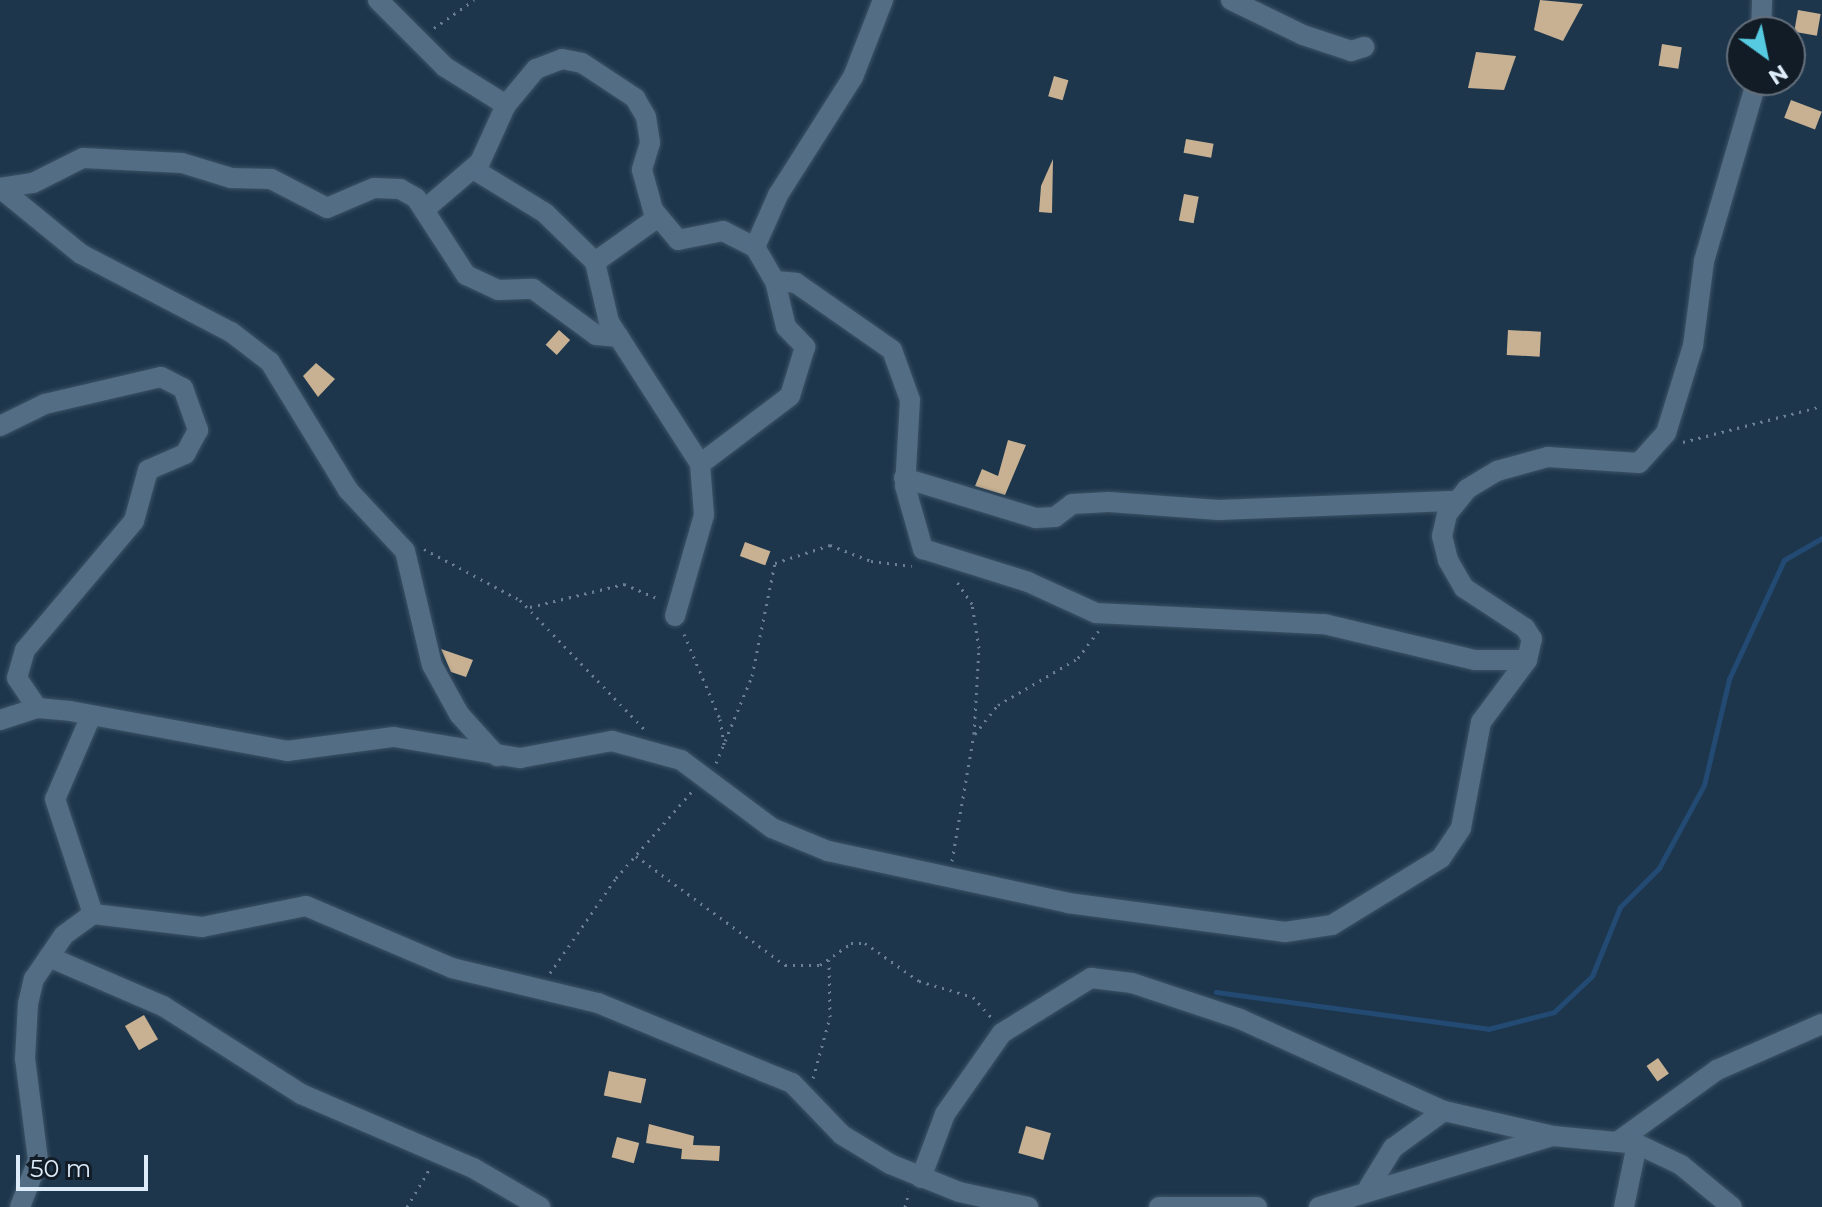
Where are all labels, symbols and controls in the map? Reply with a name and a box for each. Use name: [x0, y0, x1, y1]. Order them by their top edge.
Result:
north arrow: [1726, 16, 1806, 96]
text: N: [1763, 59, 1793, 91]
scale bar: [20, 1139, 152, 1189]
text: 50 m: [30, 1154, 91, 1183]

